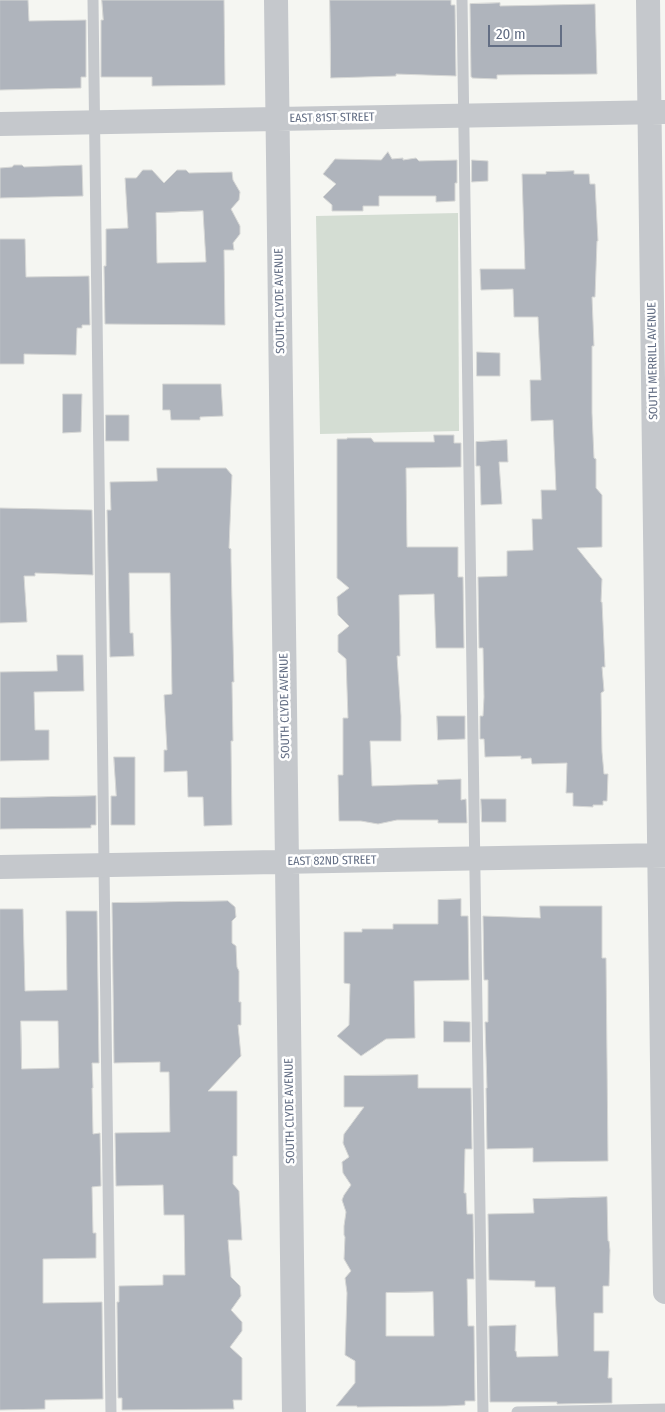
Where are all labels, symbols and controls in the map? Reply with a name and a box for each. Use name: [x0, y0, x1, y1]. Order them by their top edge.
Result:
scale bar: [490, 15, 564, 47]
text: 20 m: [496, 25, 526, 43]
street label: EAST 81ST STREET: [289, 110, 375, 126]
street label: SOUTH CLYDE AVENUE: [272, 248, 288, 354]
street label: SOUTH MERRILL AVENUE: [645, 302, 661, 420]
street label: SOUTH CLYDE AVENUE: [277, 653, 293, 759]
street label: EAST 82ND STREET: [287, 853, 377, 869]
street label: SOUTH CLYDE AVENUE: [282, 1058, 298, 1164]

